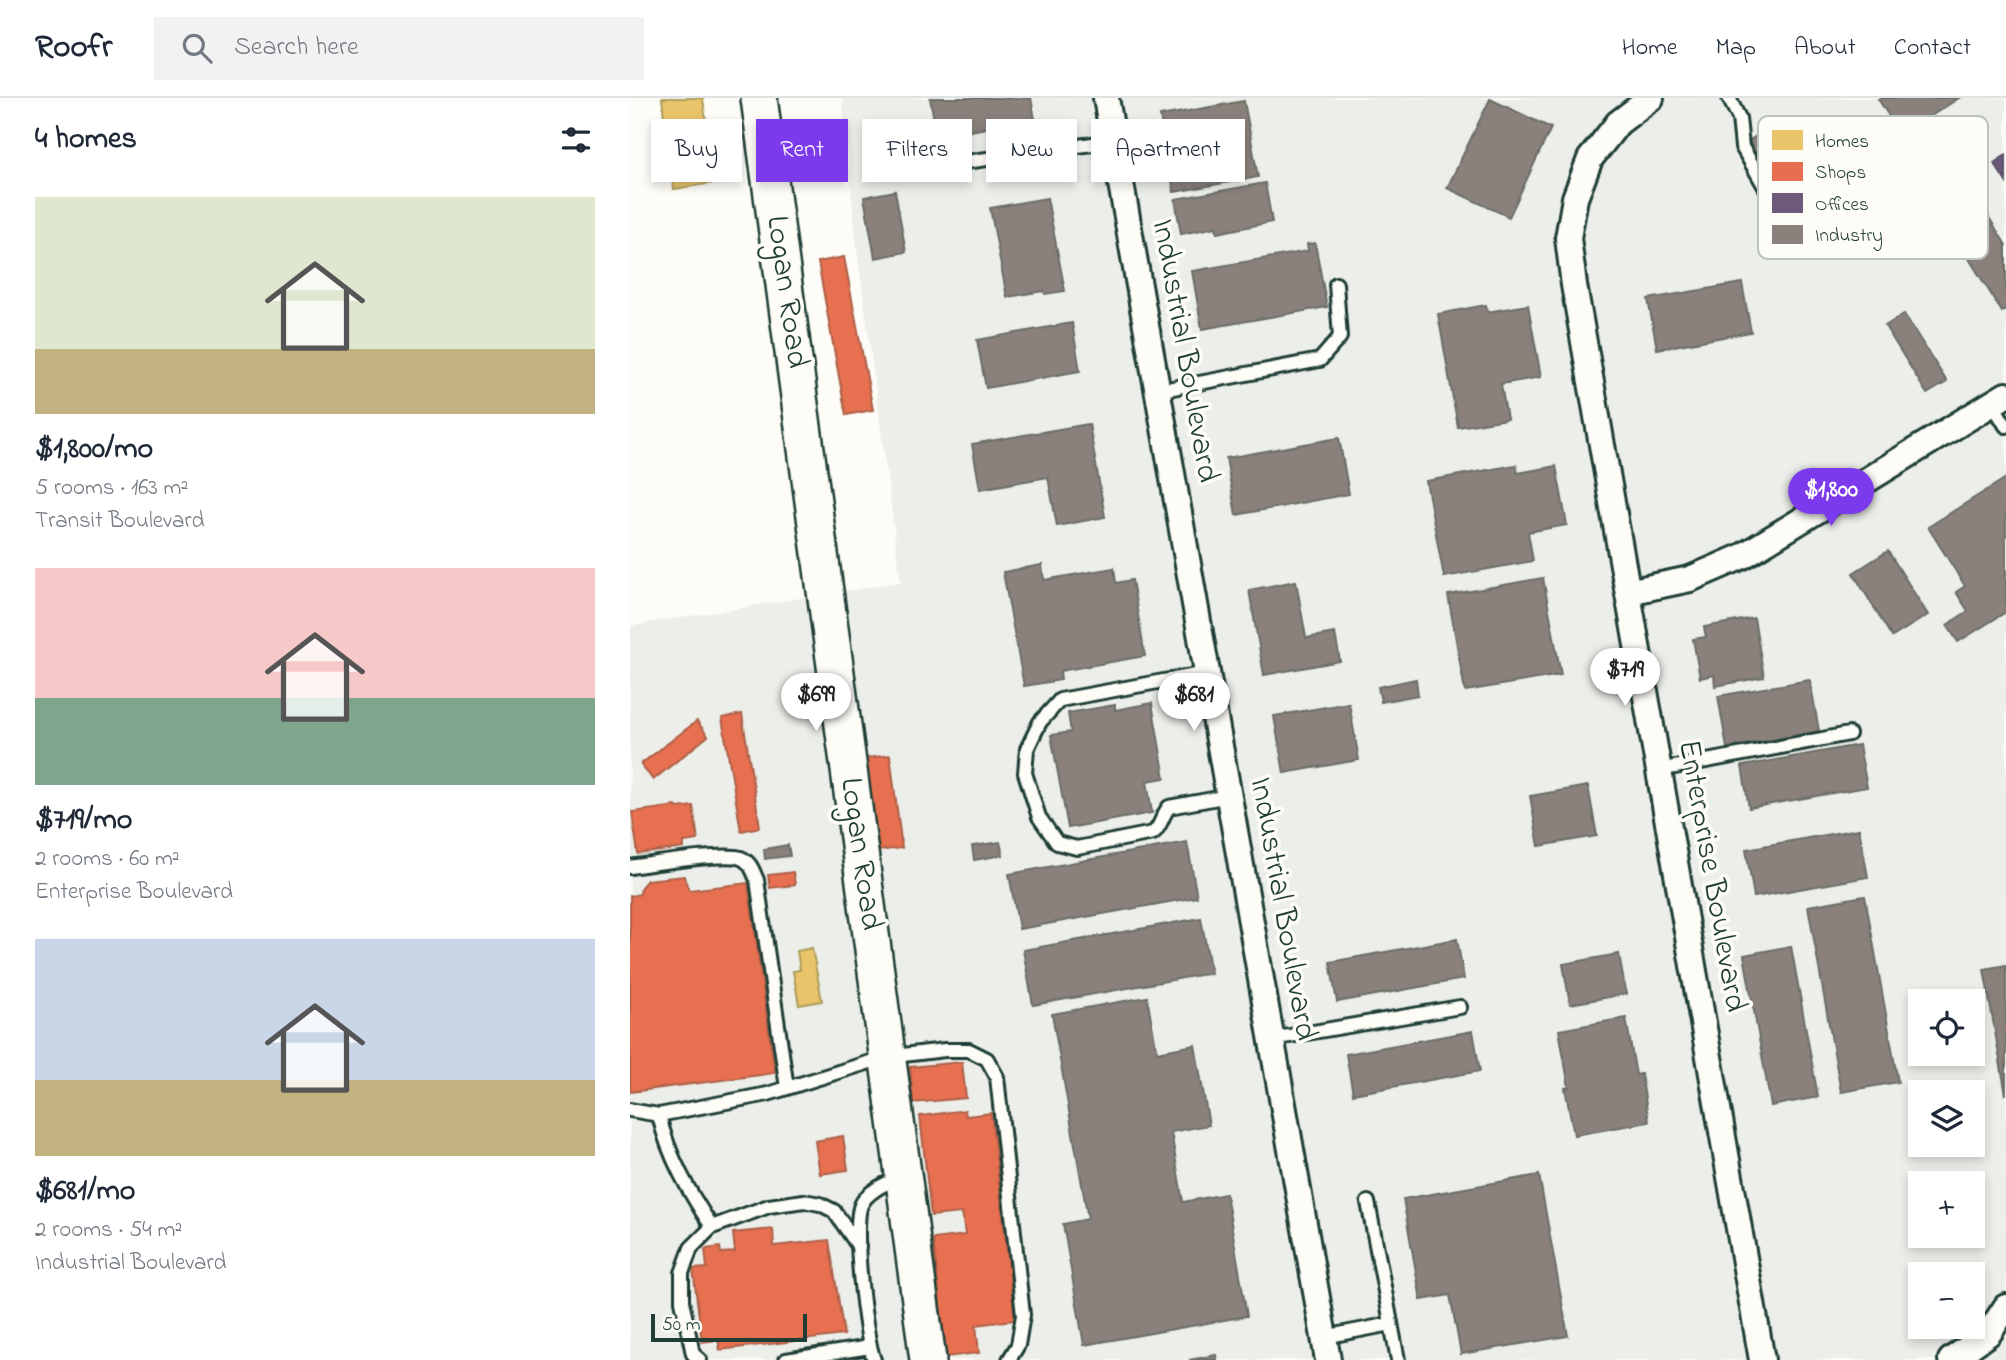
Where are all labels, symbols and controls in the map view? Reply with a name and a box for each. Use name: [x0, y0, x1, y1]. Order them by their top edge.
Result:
search box: [154, 17, 644, 80]
text: Roofr: [35, 24, 112, 72]
icon: search: [178, 29, 216, 67]
text: Search here: [234, 29, 359, 67]
text: Home: [1622, 31, 1678, 66]
text: Map: [1716, 31, 1756, 66]
text: About: [1794, 31, 1856, 66]
text: Contact: [1894, 31, 1971, 66]
legend: [1758, 116, 1988, 259]
text: 4 homes: [35, 118, 137, 162]
chip: Buy: [651, 119, 742, 182]
chip: Rent: [756, 119, 848, 182]
chip: Filters: [862, 119, 972, 182]
chip: New: [986, 119, 1077, 182]
chip: Apartment: [1091, 119, 1245, 182]
icon: filters: [557, 121, 595, 159]
text: Homes: [1815, 129, 1869, 156]
text: Shops: [1815, 160, 1866, 187]
text: Offices: [1815, 192, 1869, 219]
street label: Logan Road: [752, 213, 820, 371]
street label: Industrial Boulevard: [1138, 216, 1230, 486]
text: Industry: [1815, 223, 1883, 251]
icon: home: [252, 243, 378, 369]
text: $1,800/mo: [35, 428, 153, 472]
pin: $1,800: [1774, 468, 1888, 528]
text: 5 rooms · 163 m²: [35, 472, 188, 505]
text: $1,800: [1804, 474, 1858, 507]
text: Transit Boulevard: [35, 505, 204, 538]
icon: home: [252, 614, 378, 740]
pin: $719: [1584, 648, 1666, 708]
text: $719: [1606, 654, 1644, 687]
pin: $699: [775, 674, 857, 733]
pin: $681: [1153, 674, 1235, 733]
text: $699: [797, 679, 835, 712]
text: $681: [1174, 679, 1214, 712]
street label: Enterprise Boulevard: [1664, 736, 1758, 1016]
street label: Industrial Boulevard: [1236, 774, 1328, 1044]
street label: Logan Road: [826, 775, 894, 933]
text: $719/mo: [35, 799, 132, 843]
text: 2 rooms · 60 m²: [35, 843, 180, 876]
text: Enterprise Boulevard: [35, 876, 233, 909]
icon: home: [252, 985, 378, 1111]
map controls: [1908, 989, 1985, 1339]
button: locate: [1908, 989, 1985, 1066]
button: layers: [1908, 1080, 1985, 1157]
text: $681/mo: [35, 1170, 135, 1214]
button: +: [1908, 1171, 1985, 1248]
text: 2 rooms · 54 m²: [35, 1214, 182, 1247]
text: Industrial Boulevard: [35, 1247, 227, 1280]
button: −: [1908, 1262, 1985, 1339]
scale bar: [651, 1311, 807, 1343]
text: 50 m: [662, 1312, 701, 1339]

